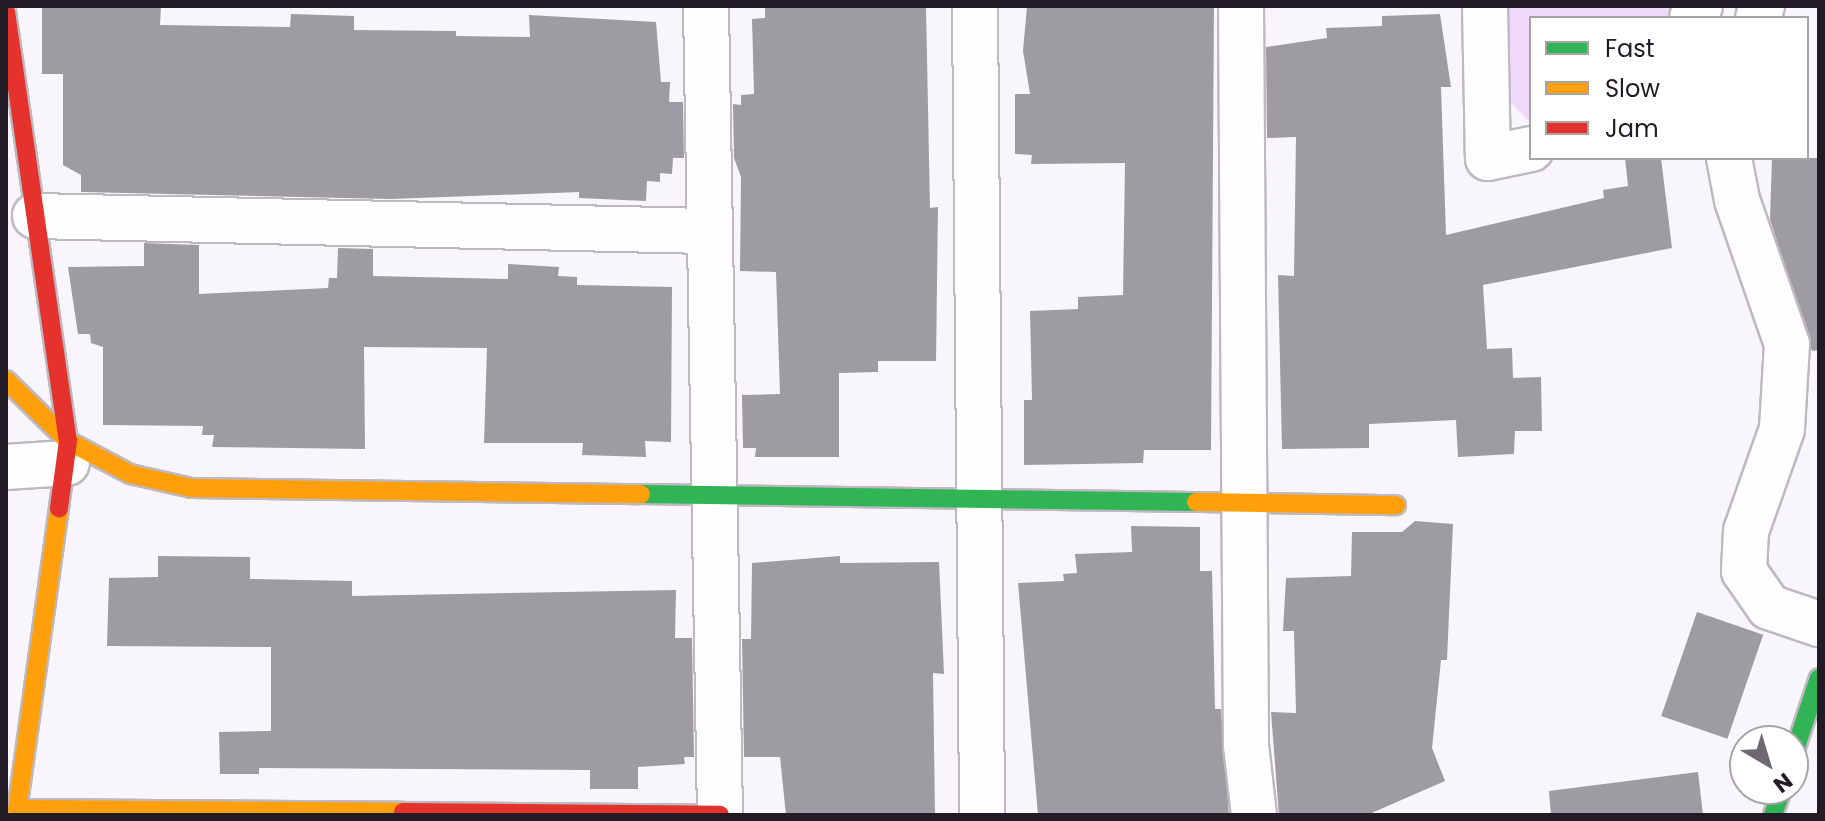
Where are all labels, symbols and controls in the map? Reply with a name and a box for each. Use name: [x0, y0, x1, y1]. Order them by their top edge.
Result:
legend: [1529, 16, 1809, 160]
text: Fast: [1605, 32, 1655, 65]
text: Slow: [1605, 72, 1660, 105]
text: Jam: [1605, 112, 1659, 145]
north arrow: [1729, 725, 1809, 805]
text: N: [1767, 765, 1799, 800]

